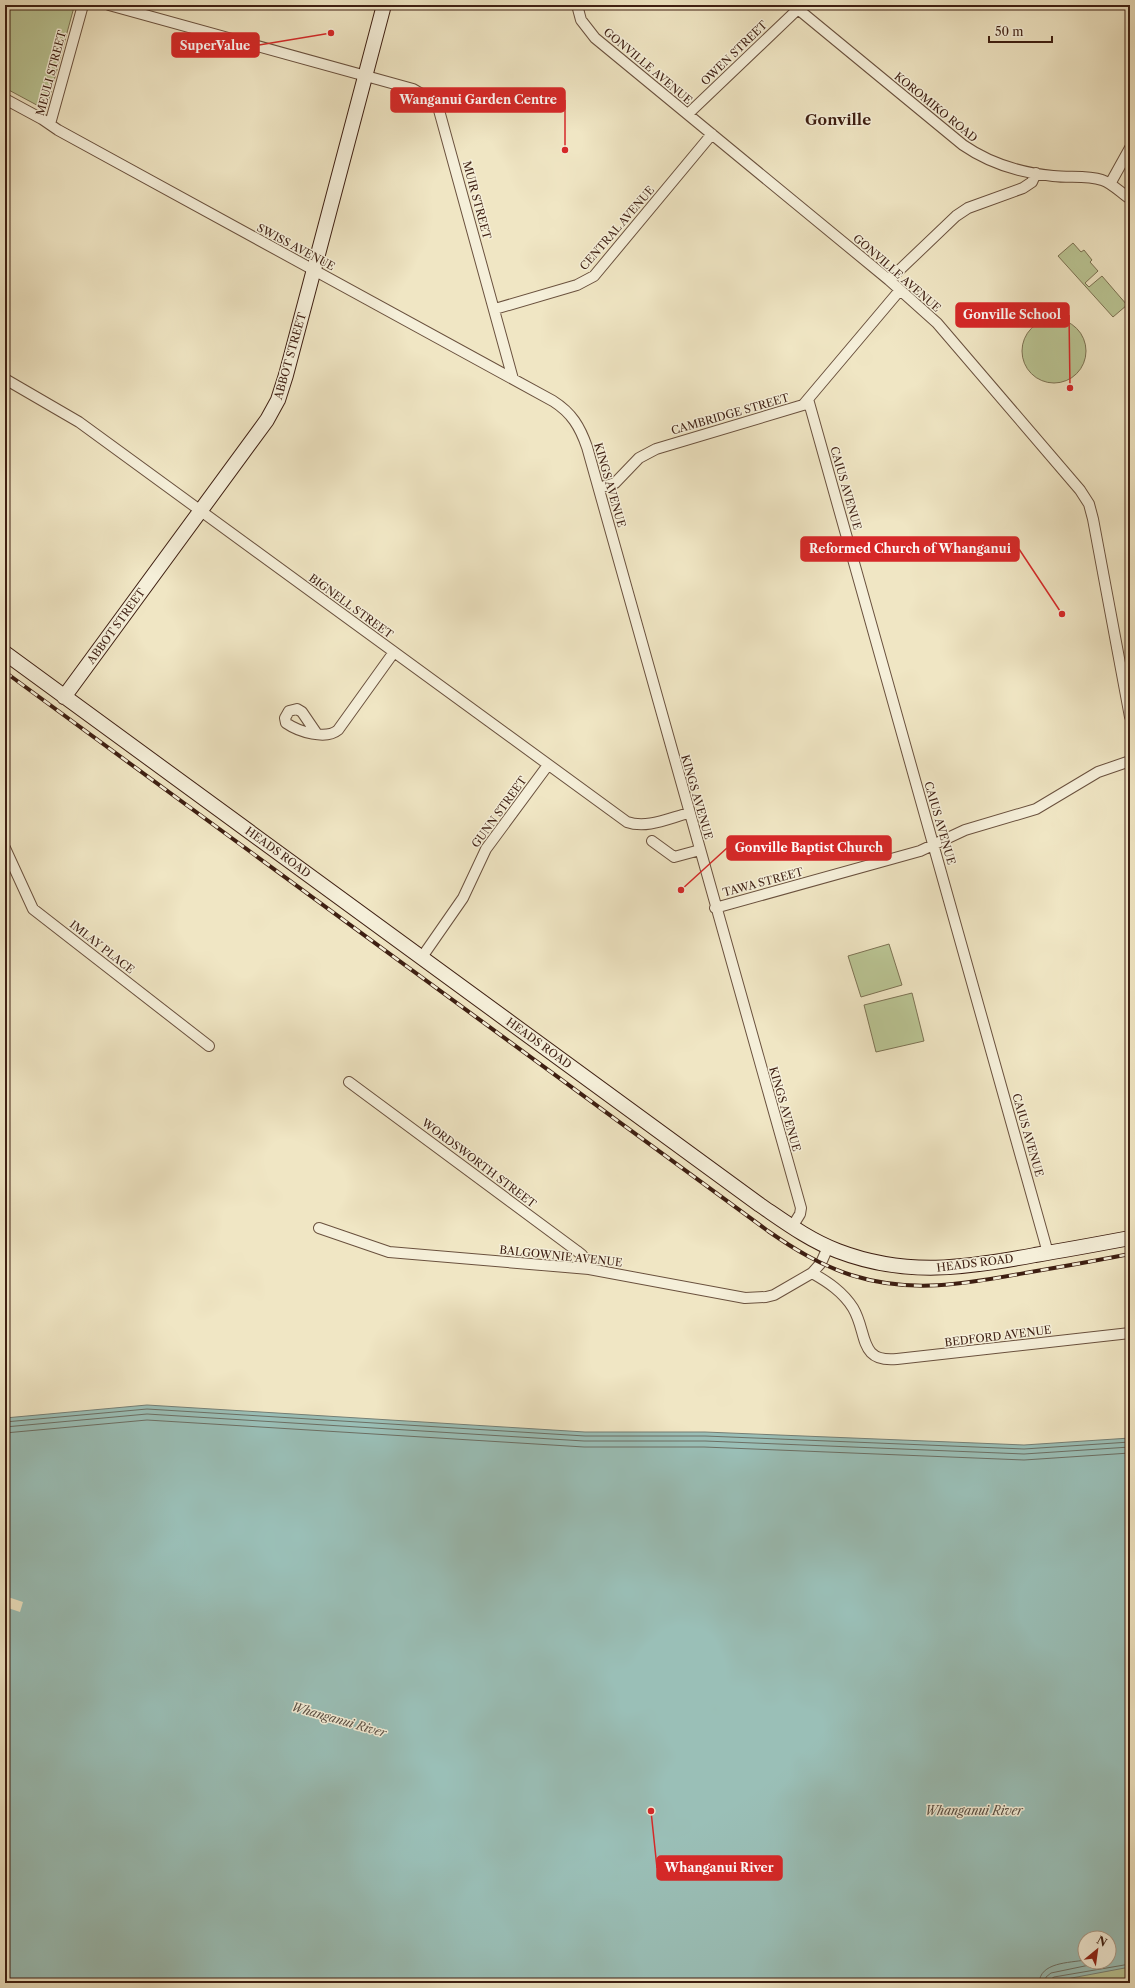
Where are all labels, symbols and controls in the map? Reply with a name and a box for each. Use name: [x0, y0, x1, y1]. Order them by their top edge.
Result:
street label: OWEN STREET: [698, 17, 771, 88]
scale bar: [989, 18, 1052, 44]
text: 50 m: [995, 24, 1024, 39]
street label: GONVILLE AVENUE: [601, 25, 696, 107]
street label: MEULI STREET: [33, 28, 69, 117]
callout: SuperValue: [172, 33, 259, 57]
text: SuperValue: [180, 38, 250, 53]
street label: KOROMIKO ROAD: [892, 69, 981, 145]
callout: Wanganui Garden Centre: [391, 88, 565, 112]
text: Wanganui Garden Centre: [398, 92, 557, 107]
district label: Gonville: [805, 110, 871, 129]
street label: MUIR STREET: [460, 159, 494, 241]
street label: CENTRAL AVENUE: [577, 183, 658, 273]
street label: SWISS AVENUE: [255, 221, 338, 274]
street label: GONVILLE AVENUE: [850, 231, 944, 315]
callout: Gonville School: [956, 303, 1069, 327]
text: Gonville School: [963, 307, 1061, 322]
street label: ABBOT STREET: [271, 310, 309, 402]
street label: CAMBRIDGE STREET: [669, 390, 791, 438]
street label: KINGS AVENUE: [591, 441, 629, 529]
street label: CAIUS AVENUE: [827, 445, 865, 532]
callout: Reformed Church of Whanganui: [801, 537, 1019, 561]
text: Reformed Church of Whanganui: [809, 541, 1012, 556]
street label: BIGNELL STREET: [306, 571, 396, 642]
street label: ABBOT STREET: [83, 585, 148, 667]
street label: KINGS AVENUE: [678, 753, 716, 841]
street label: GUNN STREET: [468, 773, 530, 850]
street label: CAIUS AVENUE: [921, 780, 959, 867]
street label: HEADS ROAD: [243, 824, 313, 880]
callout: Gonville Baptist Church: [727, 836, 891, 860]
text: Gonville Baptist Church: [735, 840, 884, 855]
street label: TAWA STREET: [721, 864, 806, 899]
street label: IMLAY PLACE: [67, 917, 137, 977]
street label: HEADS ROAD: [504, 1015, 574, 1071]
street label: KINGS AVENUE: [766, 1065, 804, 1153]
street label: CAIUS AVENUE: [1009, 1092, 1047, 1179]
street label: WORDSWORTH STREET: [418, 1115, 540, 1211]
street label: BALGOWNIE AVENUE: [499, 1243, 624, 1269]
street label: HEADS ROAD: [936, 1251, 1014, 1275]
street label: BEDFORD AVENUE: [944, 1322, 1053, 1350]
water label: Whanganui River: [290, 1699, 390, 1741]
water label: Whanganui River: [925, 1803, 1024, 1818]
callout: Whanganui River: [657, 1856, 782, 1880]
text: Whanganui River: [663, 1860, 774, 1875]
north arrow: [1077, 1930, 1117, 1970]
text: N: [1094, 1933, 1110, 1950]

